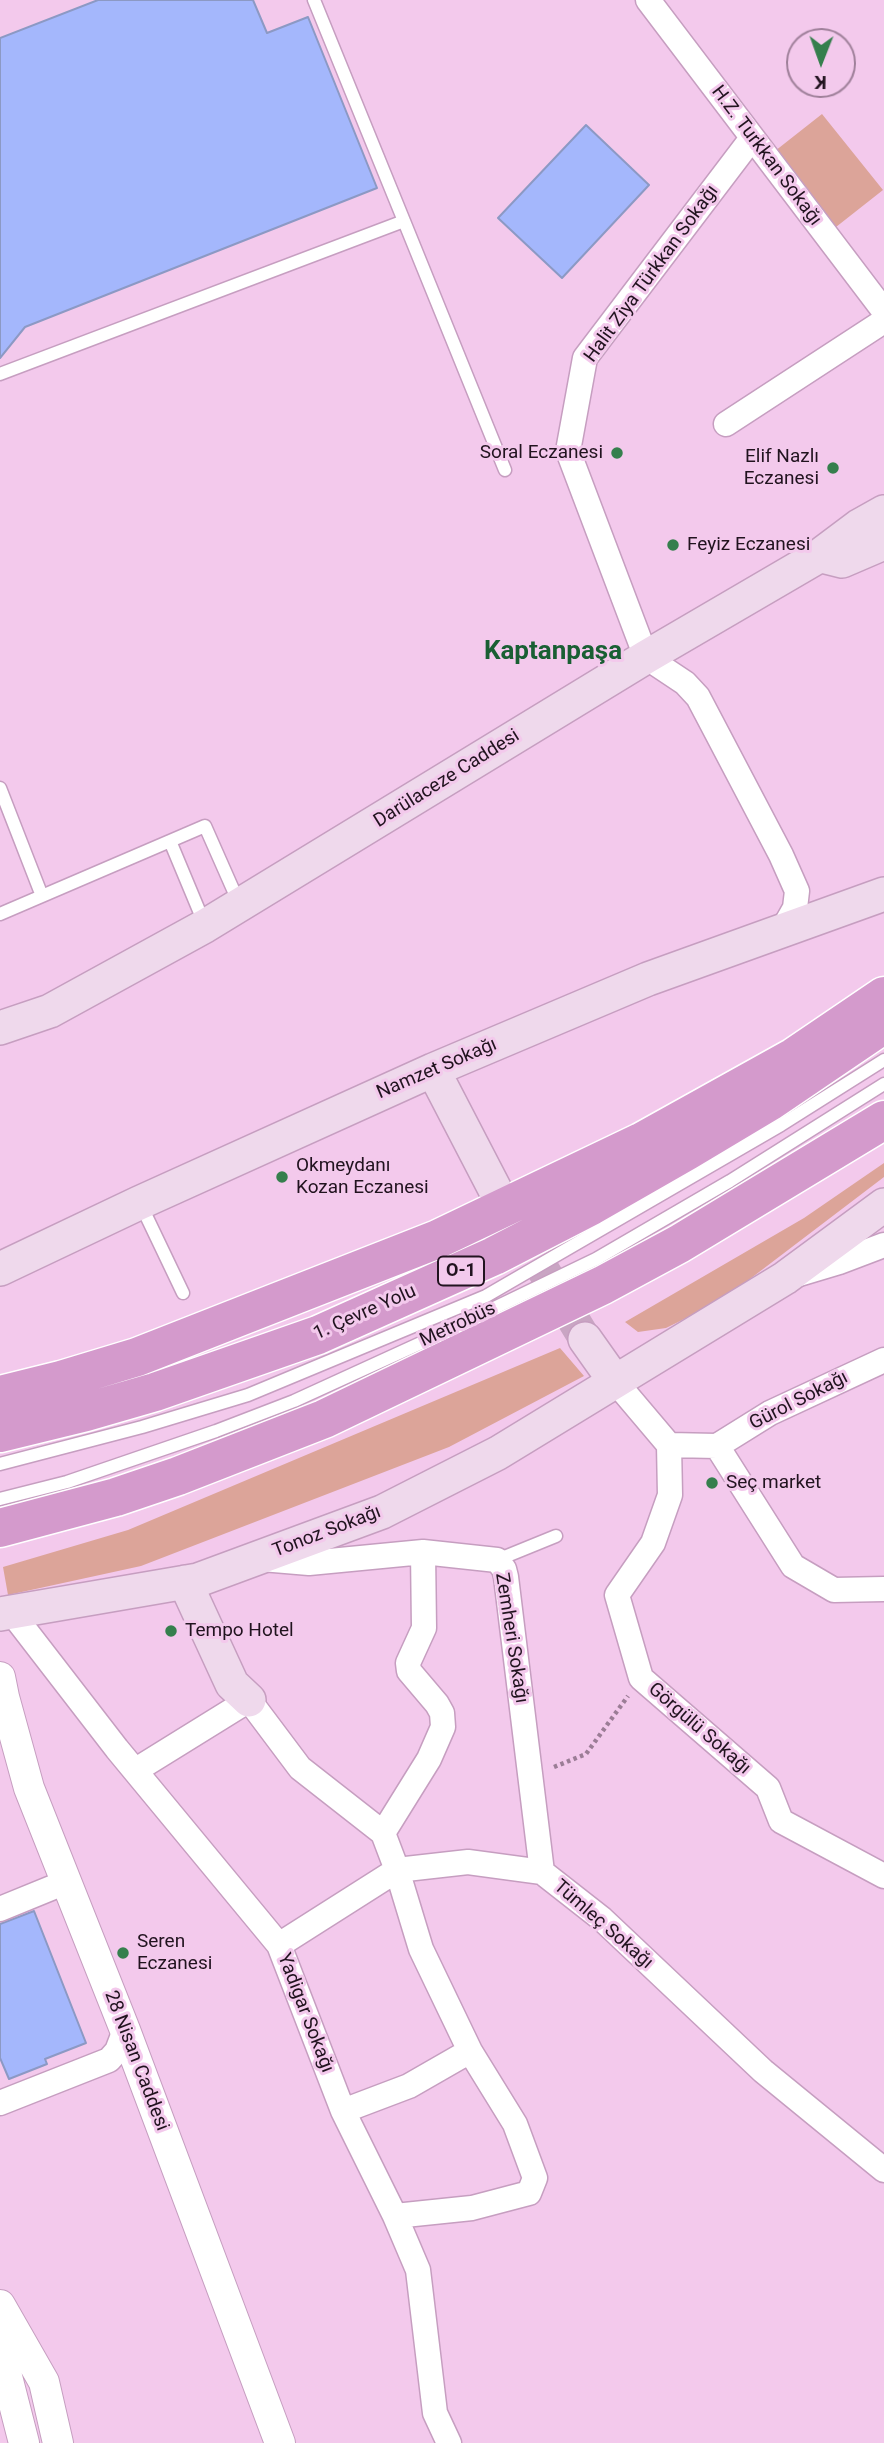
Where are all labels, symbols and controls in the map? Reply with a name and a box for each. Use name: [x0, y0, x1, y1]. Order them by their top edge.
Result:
north arrow: [786, 28, 856, 98]
text: K: [814, 71, 827, 94]
street label: H.Z. Turkkan Sokağı: [706, 82, 826, 230]
street label: Halit Ziya Türkkan Sokağı: [580, 181, 724, 367]
place label: Soral Eczanesi: [480, 442, 603, 464]
marker: Soral Eczanesi: [609, 445, 625, 461]
place label: Elif Nazlı Eczanesi: [744, 446, 819, 490]
marker: Elif Nazlı Eczanesi: [825, 460, 841, 476]
place label: Feyiz Eczanesi: [687, 534, 810, 556]
marker: Feyiz Eczanesi: [665, 537, 681, 553]
district label: Kaptanpaşa: [484, 636, 622, 668]
street label: Darülaceze Caddesi: [370, 725, 524, 833]
street label: Namzet Sokağı: [374, 1033, 500, 1105]
place label: Okmeydanı Kozan Eczanesi: [296, 1155, 429, 1199]
marker: Okmeydanı Kozan Eczanesi: [274, 1169, 290, 1185]
road number: O-1: [438, 1256, 484, 1286]
street label: 1. Çevre Yolu: [310, 1280, 420, 1346]
street label: Metrobüs: [417, 1298, 499, 1352]
street label: Gürol Sokağı: [746, 1366, 852, 1436]
place label: Seç market: [726, 1472, 821, 1494]
marker: Seç market: [704, 1475, 720, 1491]
street label: Tonoz Sokağı: [270, 1501, 384, 1563]
street label: Zemheri Sokağı: [489, 1571, 533, 1705]
place label: Tempo Hotel: [185, 1620, 294, 1642]
marker: Tempo Hotel: [163, 1623, 179, 1639]
street label: Görgülü Sokağı: [643, 1678, 755, 1780]
street label: Tümleç Sokağı: [549, 1876, 657, 1974]
place label: Seren Eczanesi: [137, 1931, 212, 1975]
marker: Seren Eczanesi: [115, 1945, 131, 1961]
street label: Yadigar Sokağı: [272, 1950, 338, 2076]
street label: 28 Nisan Caddesi: [99, 1988, 173, 2134]

